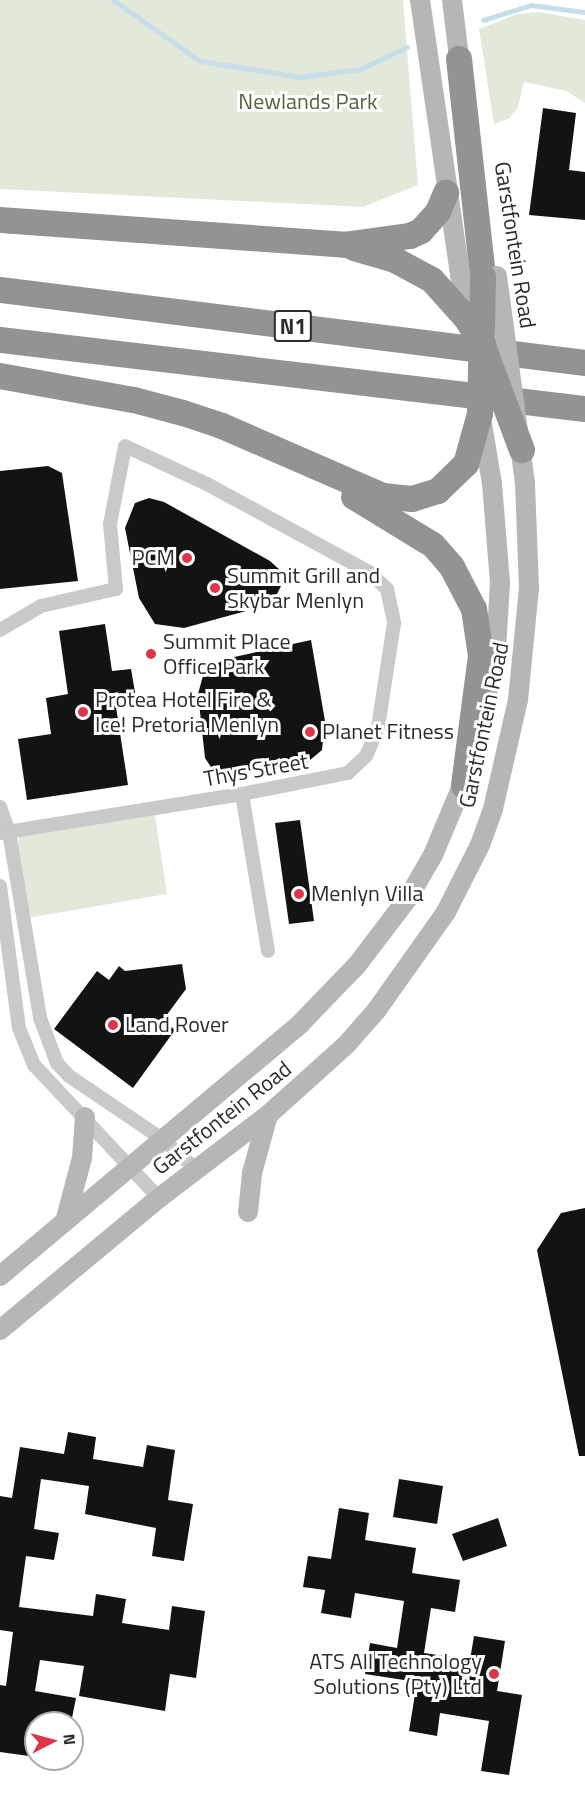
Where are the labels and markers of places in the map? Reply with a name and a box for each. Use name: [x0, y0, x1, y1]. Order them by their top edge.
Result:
place label: PCM: [132, 545, 175, 571]
marker: PCM: [180, 551, 194, 565]
place label: Summit Grill and Skybar Menlyn: [227, 562, 380, 614]
marker: Summit Grill and Skybar Menlyn: [208, 581, 222, 595]
place label: Summit Place Office Park: [163, 628, 290, 680]
marker: Summit Place Office Park: [144, 647, 158, 661]
place label: Protea Hotel Fire & Ice! Pretoria Menlyn: [95, 686, 279, 738]
marker: Protea Hotel Fire & Ice! Pretoria Menlyn: [76, 705, 90, 719]
place label: Planet Fitness: [322, 719, 454, 745]
marker: Planet Fitness: [303, 725, 317, 739]
place label: Menlyn Villa: [311, 881, 423, 907]
marker: Menlyn Villa: [292, 887, 306, 901]
place label: Land Rover: [125, 1012, 229, 1038]
marker: Land Rover: [106, 1018, 120, 1032]
place label: ATS All Technology Solutions (Pty) Ltd: [309, 1648, 482, 1700]
marker: ATS All Technology Solutions (Pty) Ltd: [487, 1667, 501, 1681]

